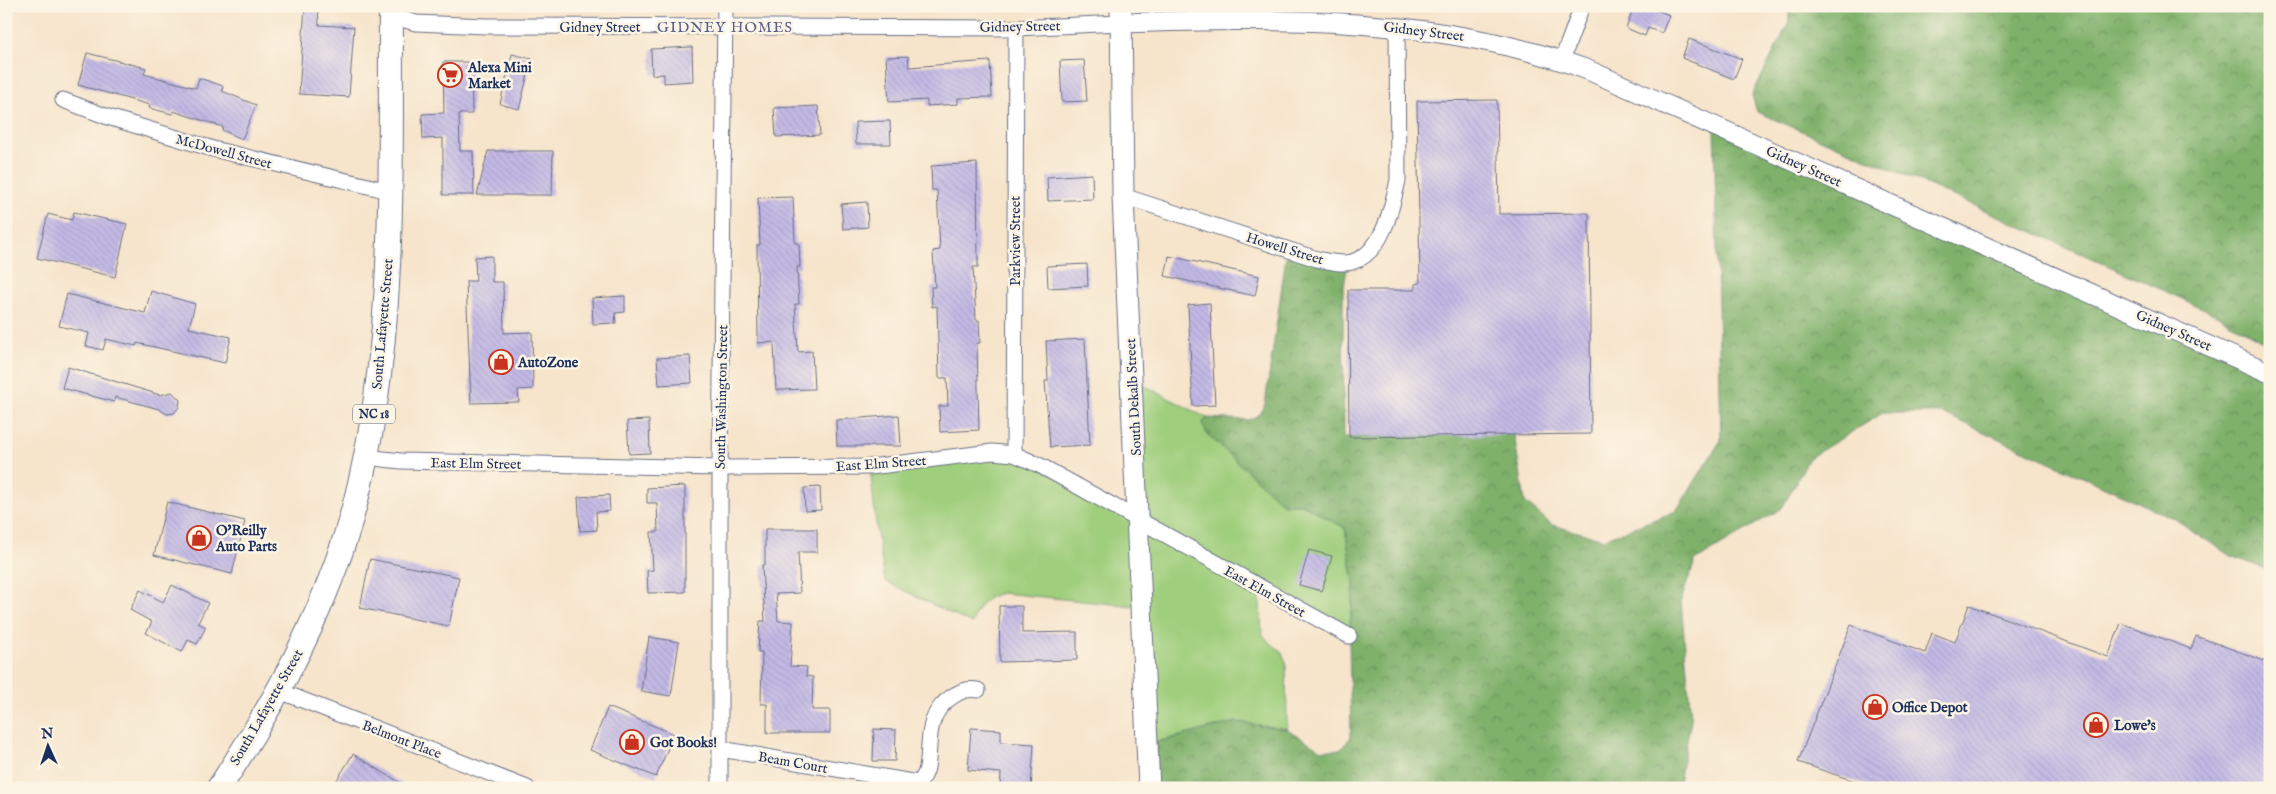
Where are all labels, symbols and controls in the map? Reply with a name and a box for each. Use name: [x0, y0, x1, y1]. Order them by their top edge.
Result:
street label: Gidney Street: [979, 17, 1061, 37]
district label: GIDNEY HOMES: [657, 18, 793, 37]
street label: Gidney Street: [1383, 18, 1465, 46]
street label: Gidney Street: [560, 19, 641, 37]
place label: Alexa Mini Market: [467, 59, 532, 93]
supermarket icon: Alexa Mini Market: [437, 62, 463, 88]
street label: McDowell Street: [174, 130, 274, 173]
street label: Gidney Street: [1763, 142, 1844, 192]
street label: Parkview Street: [1007, 196, 1025, 286]
street label: Howell Street: [1244, 229, 1326, 269]
street label: South Lafayette Street: [368, 258, 398, 390]
street label: Gidney Street: [2133, 306, 2214, 356]
street label: South Washington Street: [712, 324, 732, 469]
street label: South Dekalb Street: [1122, 338, 1146, 456]
shop icon: AutoZone: [488, 349, 514, 375]
place label: AutoZone: [517, 354, 579, 372]
road number: NC 18: [353, 404, 395, 424]
street label: East Elm Street: [835, 452, 927, 476]
street label: East Elm Street: [430, 454, 522, 474]
place label: O'Reilly Auto Parts: [215, 522, 277, 556]
shop icon: O'Reilly Auto Parts: [186, 525, 212, 551]
street label: East Elm Street: [1220, 562, 1309, 622]
street label: South Lafayette Street: [226, 646, 308, 769]
shop icon: Office Depot: [1862, 694, 1888, 720]
place label: Office Depot: [1892, 699, 1968, 717]
shop icon: Lowe's: [2083, 712, 2109, 738]
street label: Belmont Place: [359, 717, 444, 763]
place label: Lowe's: [2114, 717, 2156, 735]
north arrow: [22, 722, 72, 772]
text: N: [40, 725, 54, 743]
shop icon: Got Books!: [619, 729, 645, 755]
place label: Got Books!: [650, 734, 717, 752]
street label: Beam Court: [757, 748, 829, 778]

